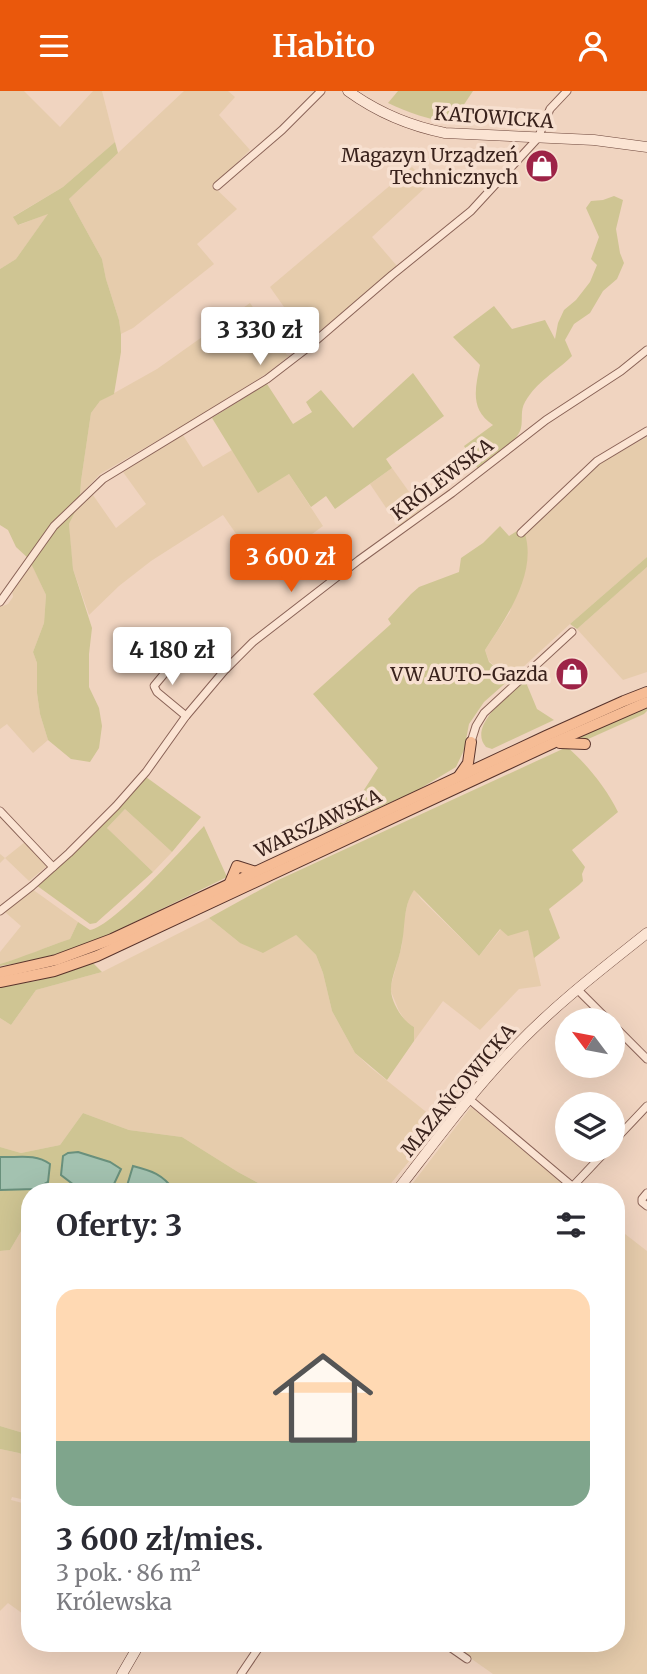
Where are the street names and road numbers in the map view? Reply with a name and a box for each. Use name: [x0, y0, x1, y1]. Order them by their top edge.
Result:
street label: KATOWICKA: [433, 101, 555, 133]
street label: KRÓLEWSKA: [386, 433, 498, 525]
street label: WARSZAWSKA: [250, 783, 386, 863]
street label: MAZAŃCOWICKA: [396, 1018, 521, 1161]

